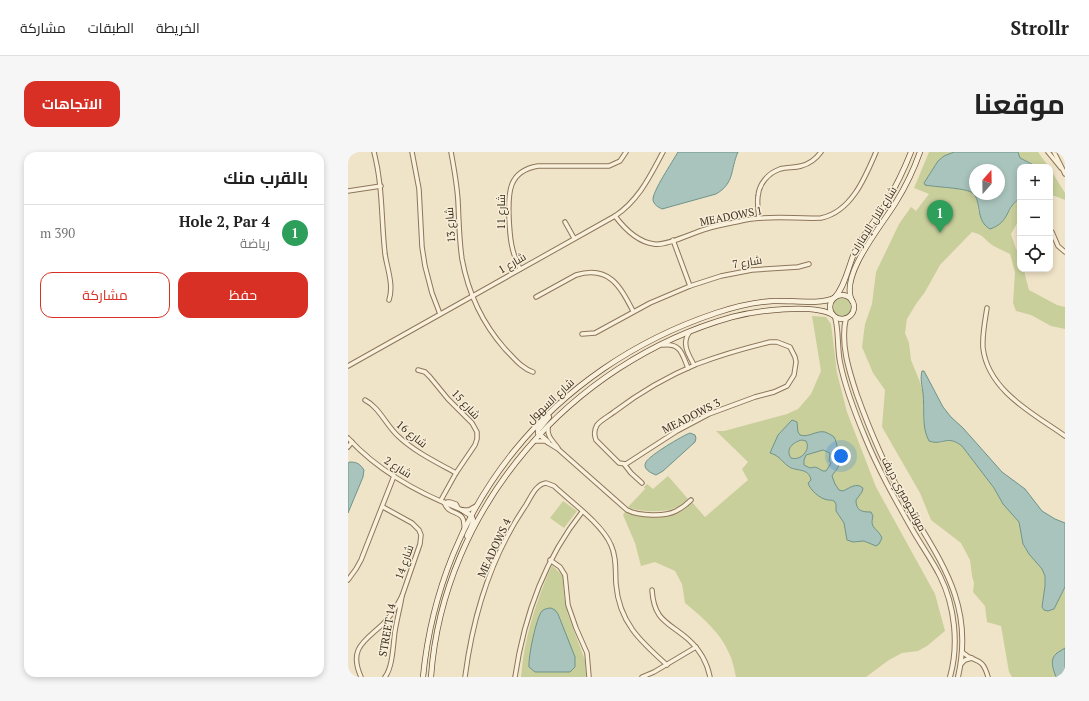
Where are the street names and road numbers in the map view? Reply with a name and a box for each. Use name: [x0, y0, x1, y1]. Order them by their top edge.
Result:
street label: شارع تلال الإمارات: [846, 184, 901, 259]
street label: شارع 11: [494, 194, 509, 230]
street label: MEADOWS 1: [698, 203, 764, 229]
street label: شارع 13: [442, 207, 459, 243]
street label: شارع 1: [496, 249, 529, 277]
street label: شارع 7: [731, 253, 763, 272]
street label: شارع السهول: [523, 375, 578, 427]
street label: شارع 15: [448, 386, 483, 423]
street label: MEADOWS 3: [659, 395, 723, 437]
street label: شارع 16: [393, 417, 430, 451]
street label: شارع 2: [381, 453, 414, 482]
street label: مونتجوميري دريف: [877, 454, 930, 535]
street label: MEADOWS 4: [474, 516, 514, 580]
street label: شارع 14: [392, 543, 417, 581]
street label: STREET 14: [375, 602, 399, 658]

